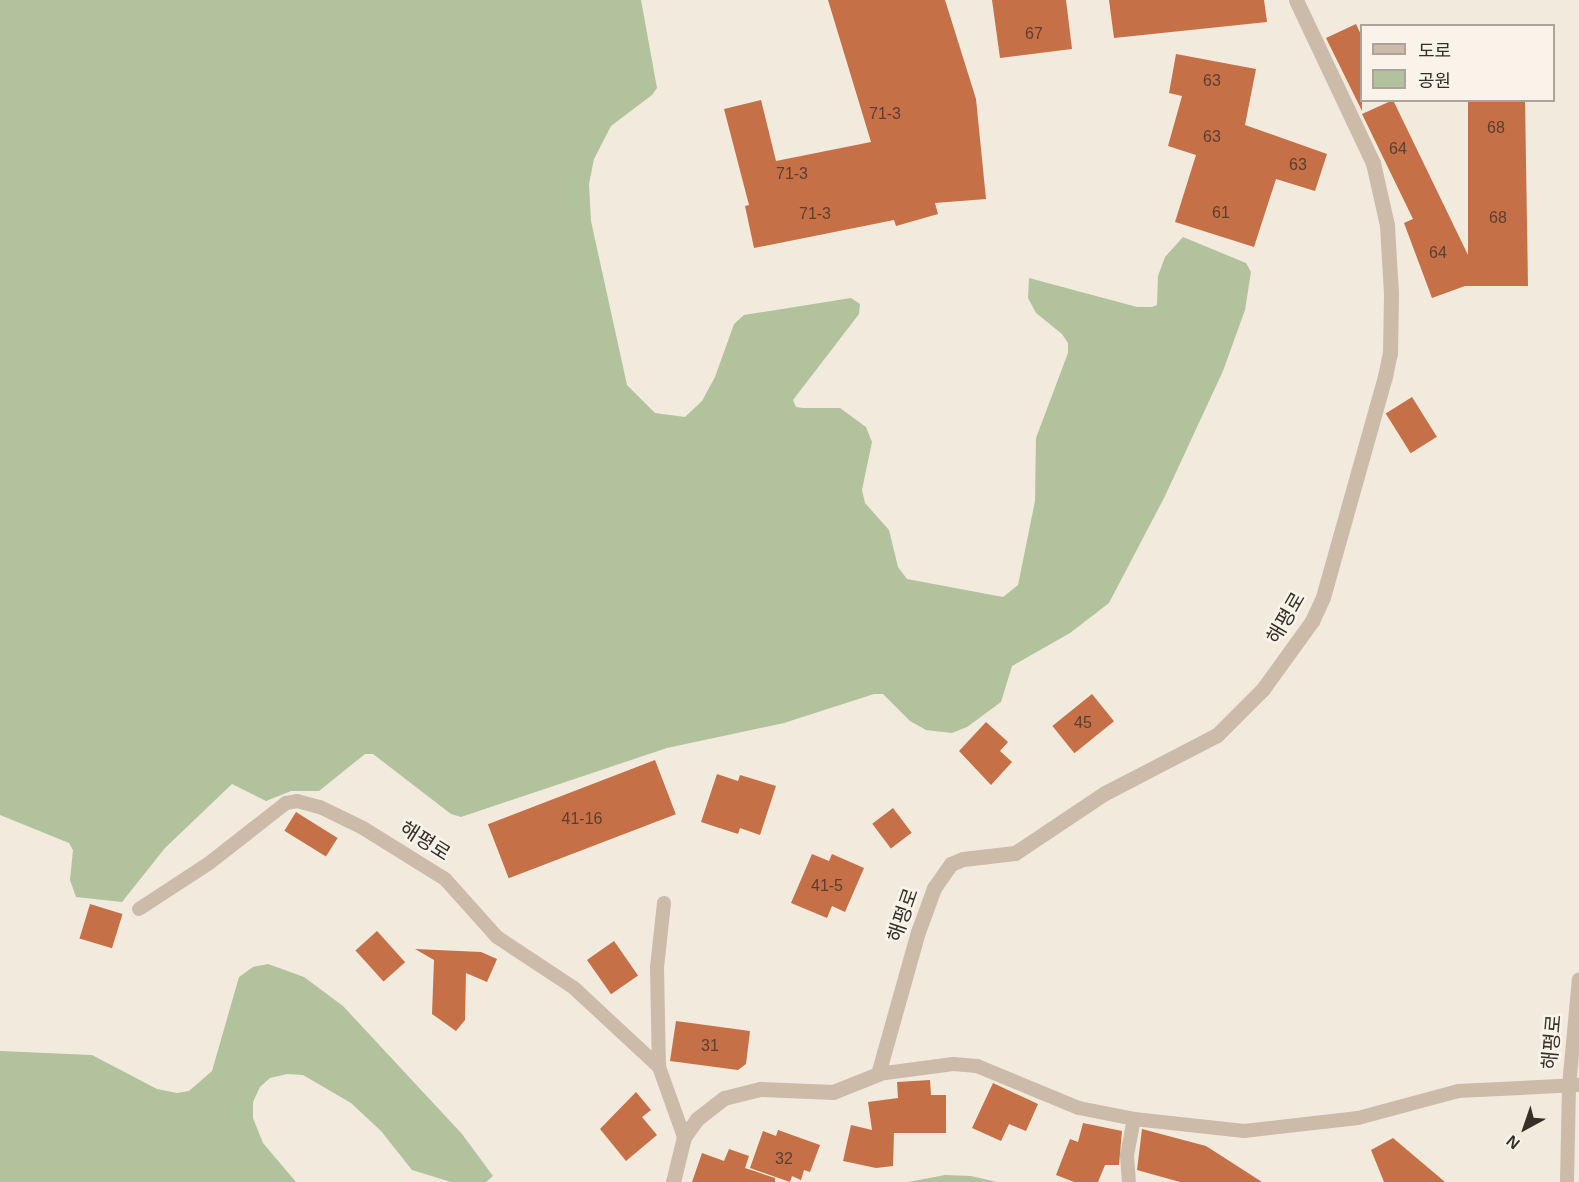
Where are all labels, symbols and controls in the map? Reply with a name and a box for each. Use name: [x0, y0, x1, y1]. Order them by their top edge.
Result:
house number: 67: [1025, 24, 1043, 44]
legend: [1360, 24, 1555, 102]
text: 도로: [1418, 41, 1451, 61]
house number: 63: [1203, 71, 1221, 91]
text: 공원: [1418, 71, 1451, 91]
house number: 71-3: [869, 104, 901, 124]
house number: 68: [1487, 118, 1505, 138]
house number: 63: [1203, 127, 1221, 147]
house number: 64: [1389, 139, 1407, 159]
house number: 63: [1289, 155, 1307, 175]
house number: 71-3: [776, 164, 808, 184]
house number: 61: [1212, 203, 1230, 223]
house number: 71-3: [799, 204, 831, 224]
house number: 68: [1489, 208, 1507, 228]
house number: 64: [1429, 243, 1447, 263]
street label: 해평로: [1262, 588, 1310, 648]
house number: 45: [1074, 713, 1092, 733]
house number: 41-16: [562, 809, 602, 829]
street label: 해평로: [395, 816, 455, 866]
house number: 41-5: [811, 876, 843, 896]
street label: 해평로: [883, 885, 923, 945]
street label: 해평로: [1538, 1013, 1566, 1071]
house number: 31: [701, 1036, 719, 1056]
north arrow: [1495, 1098, 1555, 1158]
text: N: [1503, 1132, 1523, 1152]
house number: 32: [775, 1149, 793, 1169]

